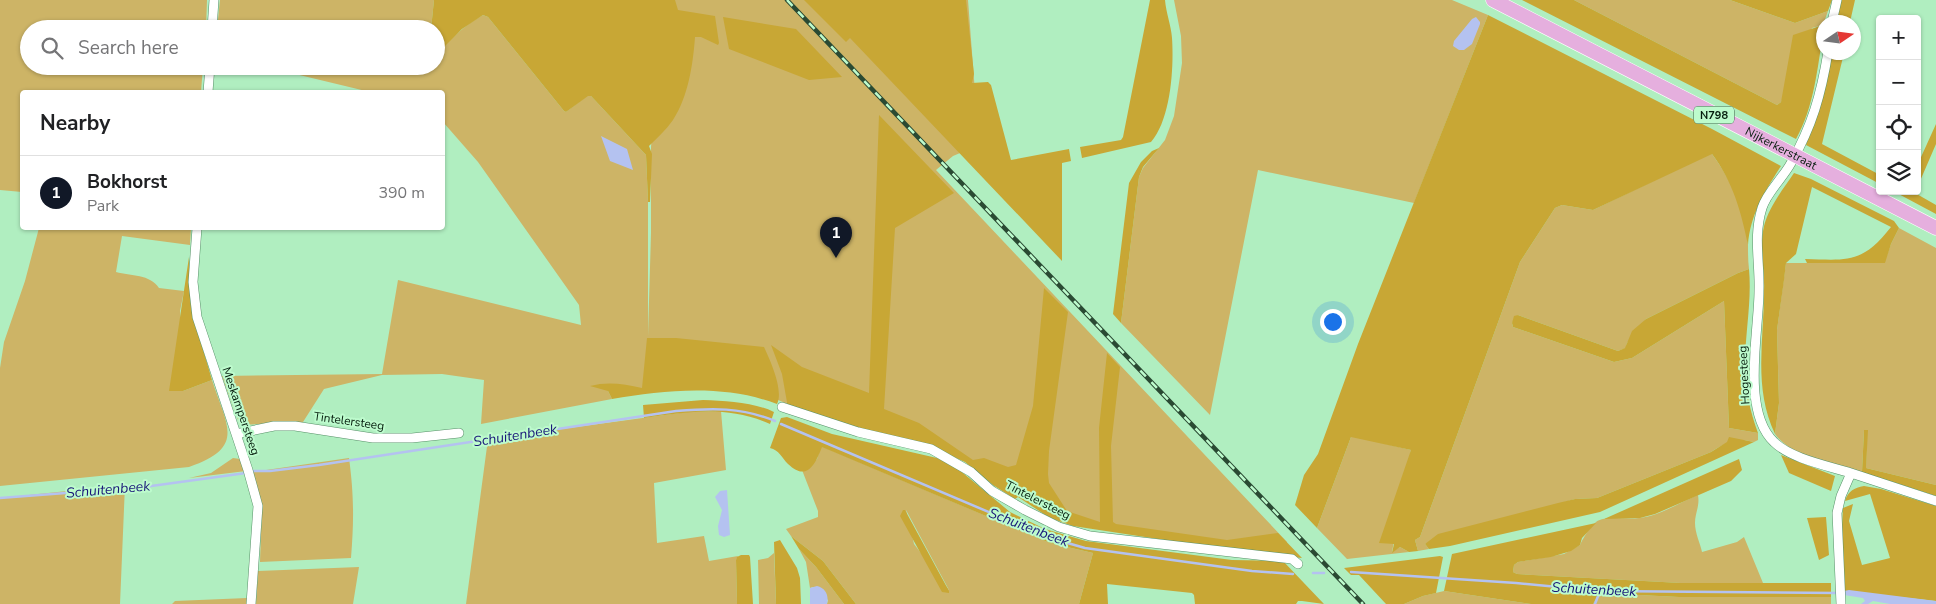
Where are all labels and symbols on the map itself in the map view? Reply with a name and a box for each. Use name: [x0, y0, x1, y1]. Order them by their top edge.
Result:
north arrow: [1816, 15, 1861, 60]
road number: N798: [1694, 106, 1734, 124]
street label: Nijkerkerstraat: [1742, 123, 1820, 174]
pin: 1: [820, 217, 852, 258]
your location: [1320, 309, 1346, 335]
street label: Hogesteeg: [1734, 345, 1754, 405]
street label: Meskampersteeg: [218, 365, 264, 457]
street label: Tintelersteeg: [313, 408, 385, 434]
water label: Schuitenbeek: [472, 419, 559, 451]
water label: Schuitenbeek: [65, 476, 152, 503]
street label: Tintelersteeg: [1003, 477, 1073, 523]
water label: Schuitenbeek: [986, 503, 1073, 552]
water label: Schuitenbeek: [1551, 578, 1638, 601]

